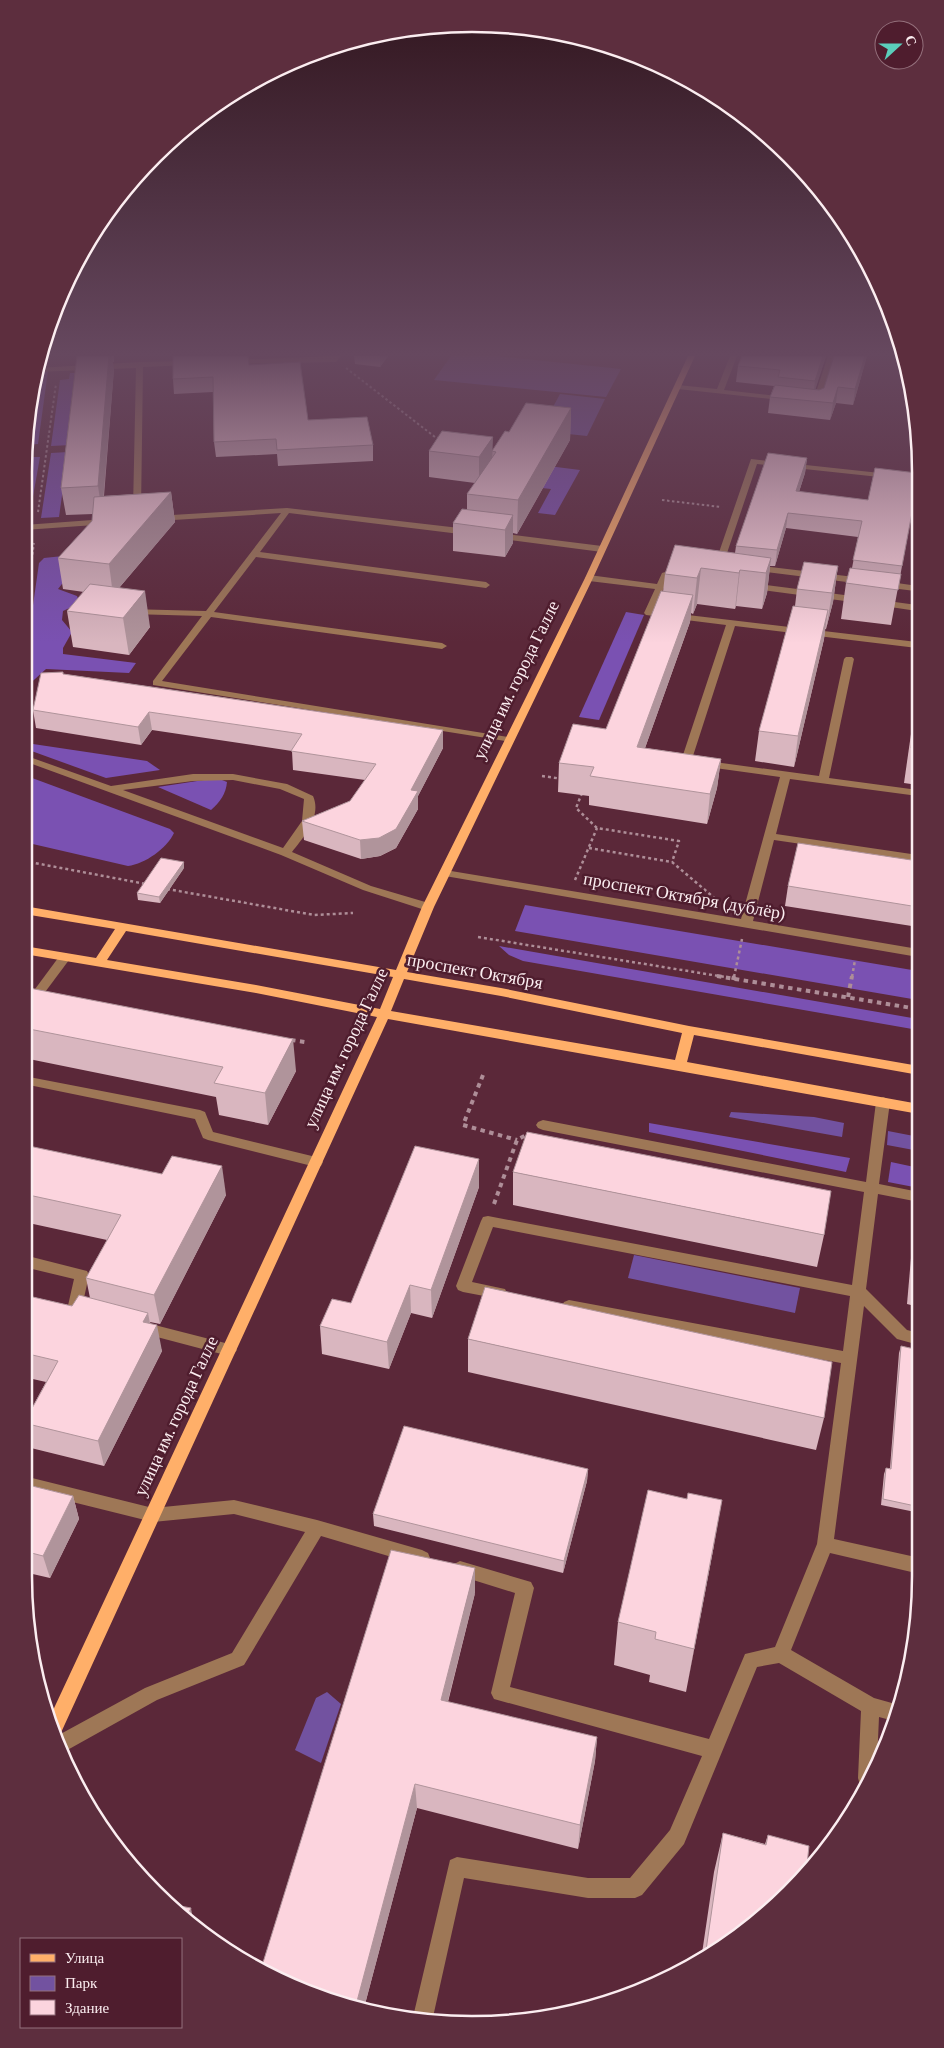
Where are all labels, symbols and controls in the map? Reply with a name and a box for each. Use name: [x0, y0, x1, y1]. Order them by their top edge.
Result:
north arrow: [874, 20, 924, 70]
text: С: [902, 33, 920, 48]
street label: улица им. города Галле: [469, 597, 563, 763]
street label: проспект Октября (дублёр): [582, 868, 788, 925]
street label: проспект Октября: [406, 949, 544, 993]
street label: улица им. города Галле: [300, 965, 392, 1131]
street label: улица им. города Галле: [130, 1333, 222, 1499]
legend: [20, 1938, 182, 2028]
text: Улица: [65, 1950, 104, 1966]
text: Парк: [65, 1975, 98, 1991]
text: Здание: [65, 2000, 109, 2016]

